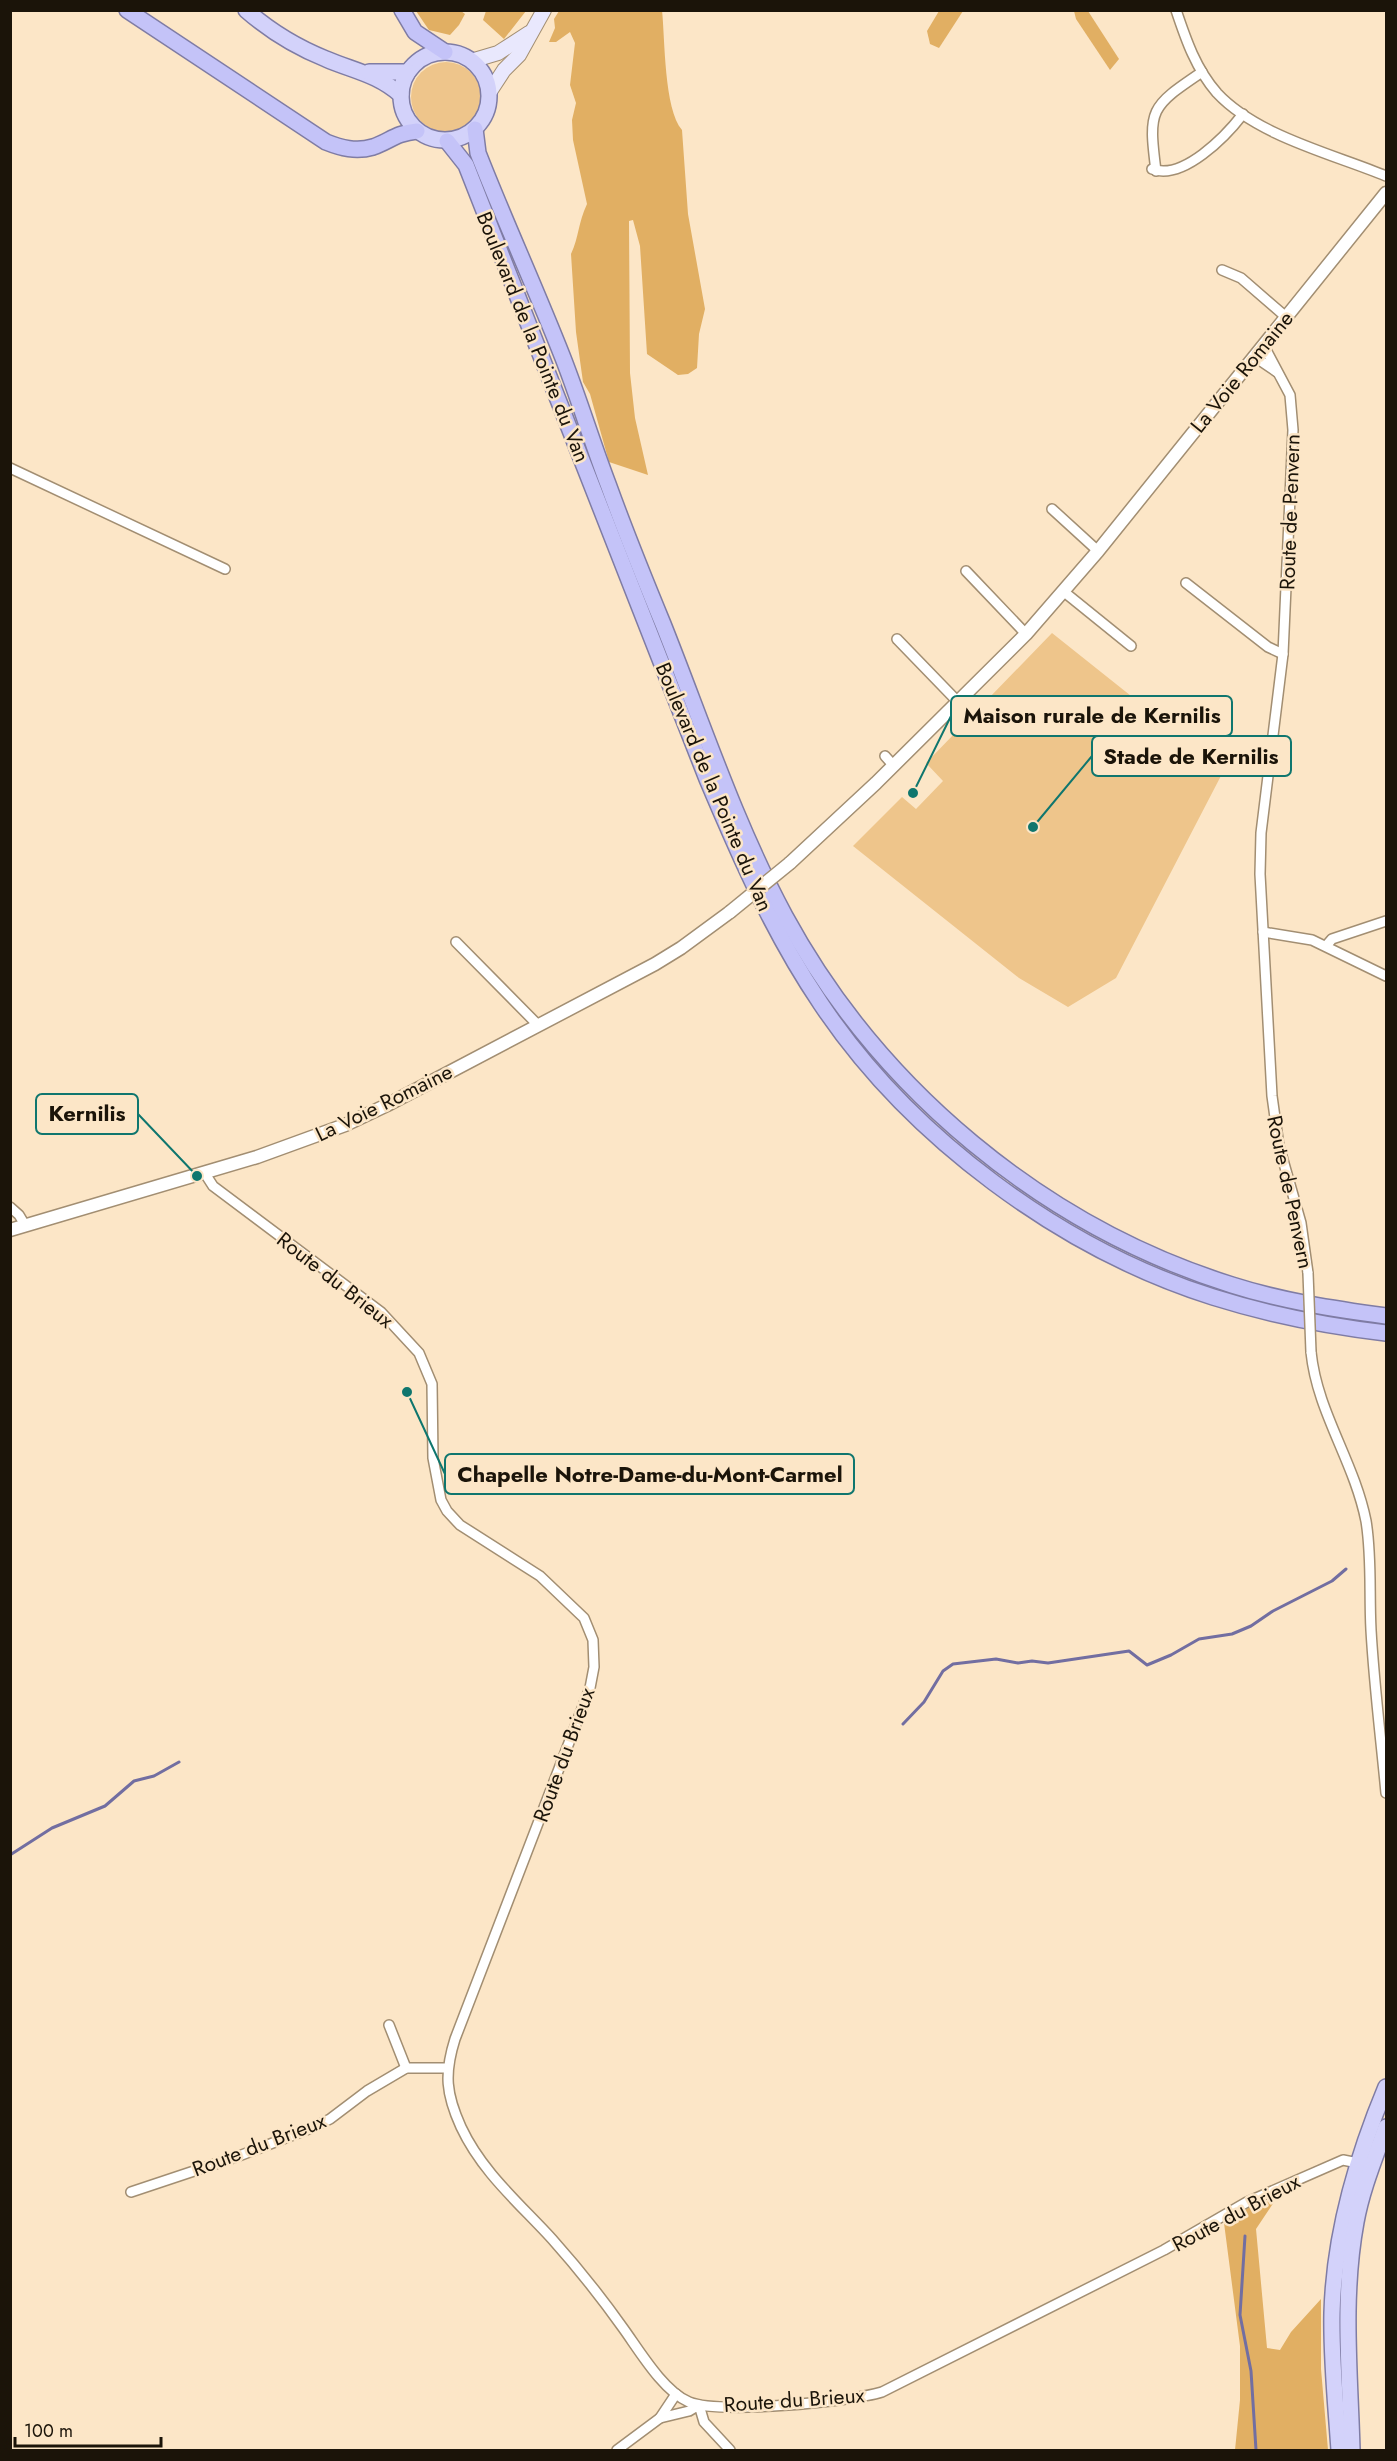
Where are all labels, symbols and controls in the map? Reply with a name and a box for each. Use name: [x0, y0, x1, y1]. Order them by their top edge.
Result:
street label: Boulevard de la Pointe du Van: [469, 207, 597, 467]
street label: La Voie Romaine: [1183, 304, 1301, 439]
street label: Route de Penvern: [1272, 433, 1308, 591]
street label: Boulevard de la Pointe du Van: [648, 658, 780, 916]
callout: Maison rurale de Kernilis: [951, 696, 1232, 736]
text: Maison rurale de Kernilis: [963, 699, 1221, 731]
callout: Stade de Kernilis: [1092, 736, 1291, 776]
text: Stade de Kernilis: [1103, 740, 1279, 772]
street label: La Voie Romaine: [310, 1057, 458, 1149]
callout: Kernilis: [36, 1094, 138, 1134]
text: Kernilis: [48, 1097, 126, 1129]
street label: Route de Penvern: [1259, 1113, 1321, 1271]
street label: Route du Brieux: [270, 1225, 400, 1335]
callout: Chapelle Notre-Dame-du-Mont-Carmel: [445, 1454, 854, 1494]
text: Chapelle Notre-Dame-du-Mont-Carmel: [457, 1458, 843, 1490]
street label: Route du Brieux: [526, 1684, 602, 1826]
street label: Route du Brieux: [188, 2106, 330, 2184]
street label: Route du Brieux: [1167, 2167, 1305, 2259]
street label: Route du Brieux: [723, 2380, 865, 2420]
scale bar: [15, 2410, 160, 2448]
text: 100 m: [24, 2418, 73, 2444]

